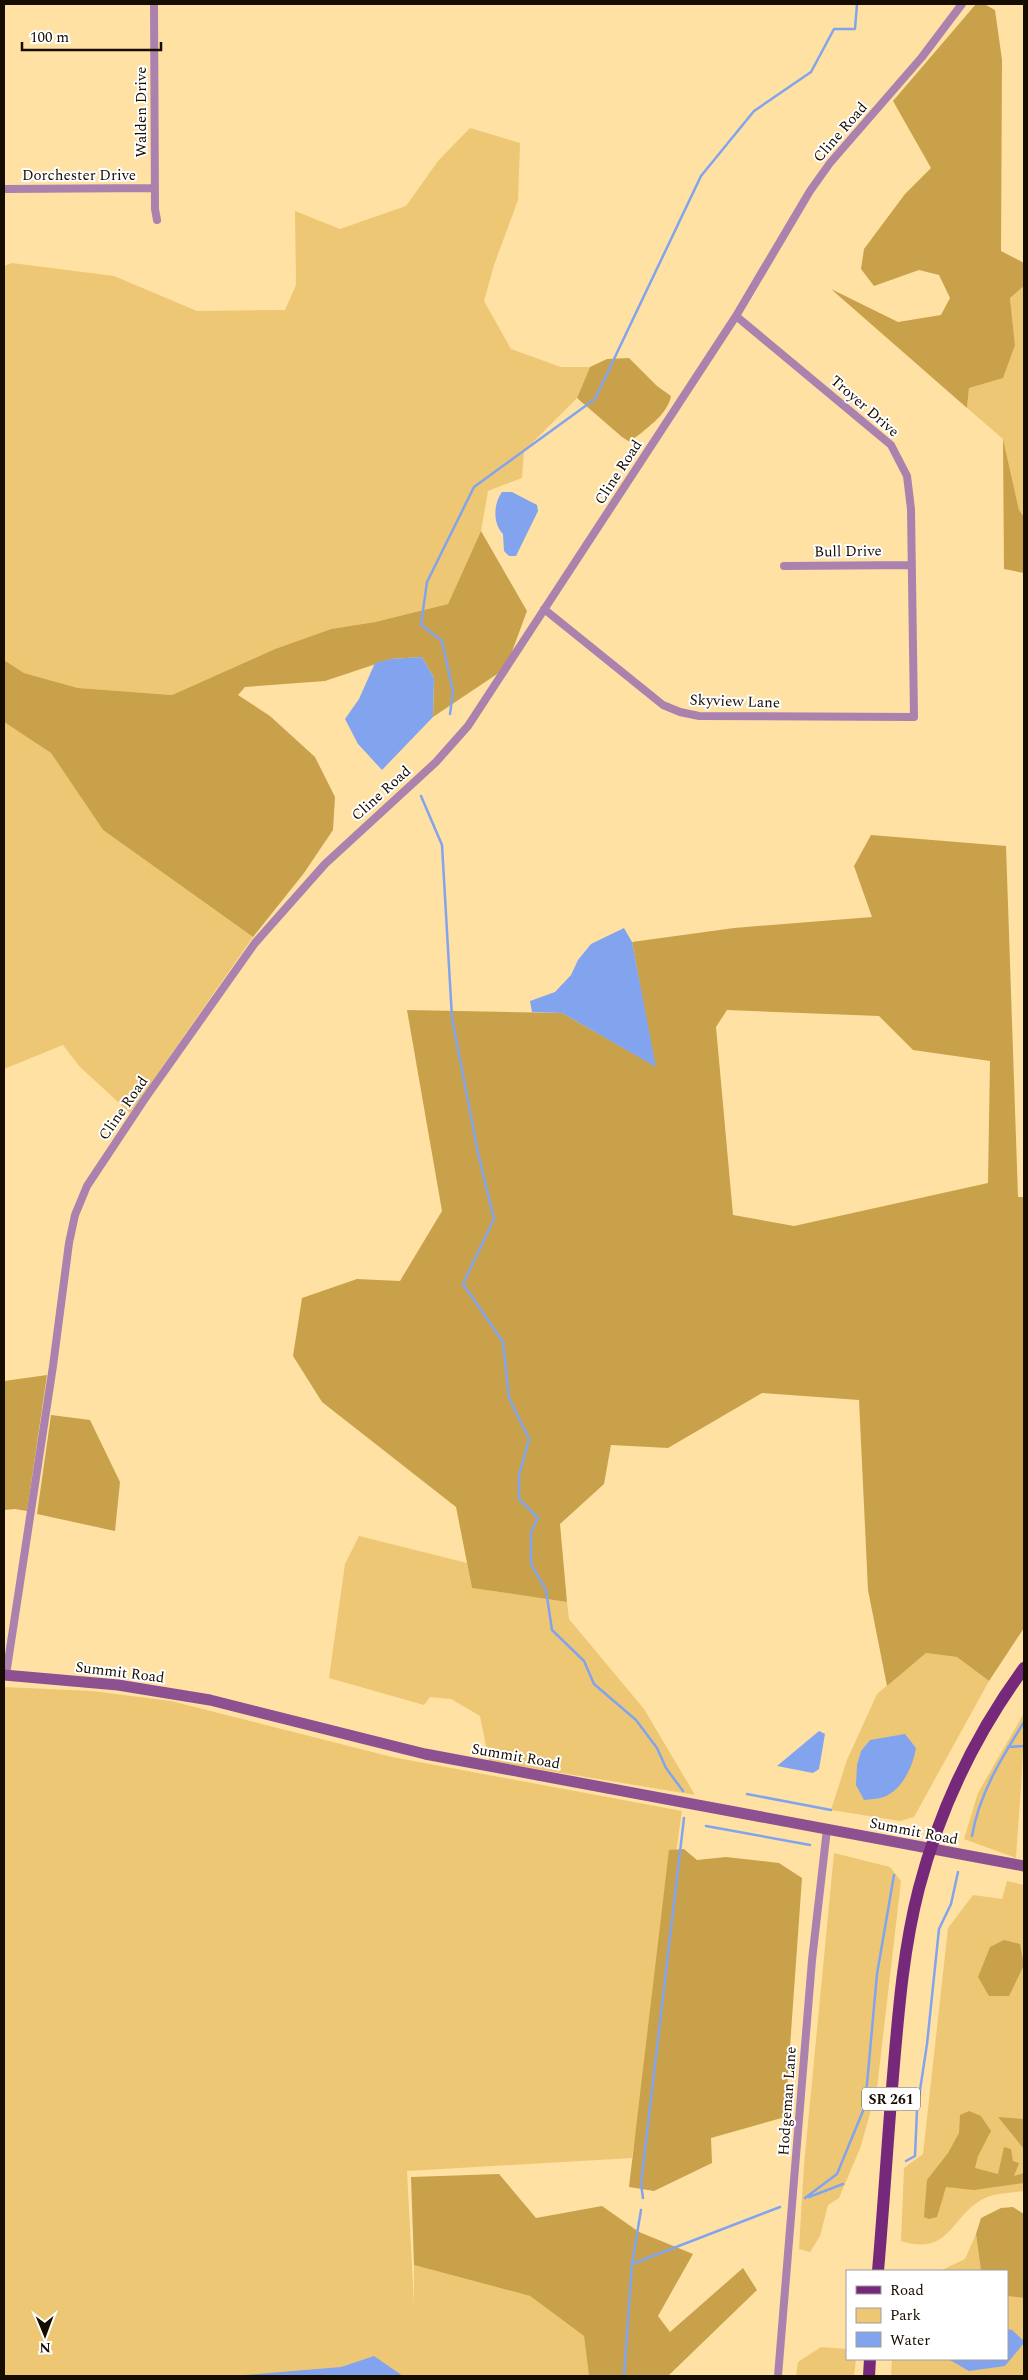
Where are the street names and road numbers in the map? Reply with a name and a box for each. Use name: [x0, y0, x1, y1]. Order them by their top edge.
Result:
street label: Walden Drive: [130, 67, 153, 157]
street label: Cline Road: [808, 97, 873, 168]
street label: Dorchester Drive: [22, 164, 136, 187]
street label: Troyer Drive: [825, 370, 904, 443]
street label: Cline Road: [589, 435, 648, 509]
street label: Bull Drive: [814, 539, 882, 564]
street label: Skyview Lane: [689, 688, 781, 715]
street label: Cline Road: [346, 760, 416, 827]
street label: Cline Road: [93, 1072, 154, 1145]
street label: Summit Road: [74, 1656, 166, 1689]
street label: Summit Road: [470, 1737, 562, 1776]
street label: Summit Road: [868, 1812, 960, 1851]
street label: Hodgeman Lane: [772, 2046, 803, 2156]
road number: SR 261: [862, 2088, 920, 2110]

